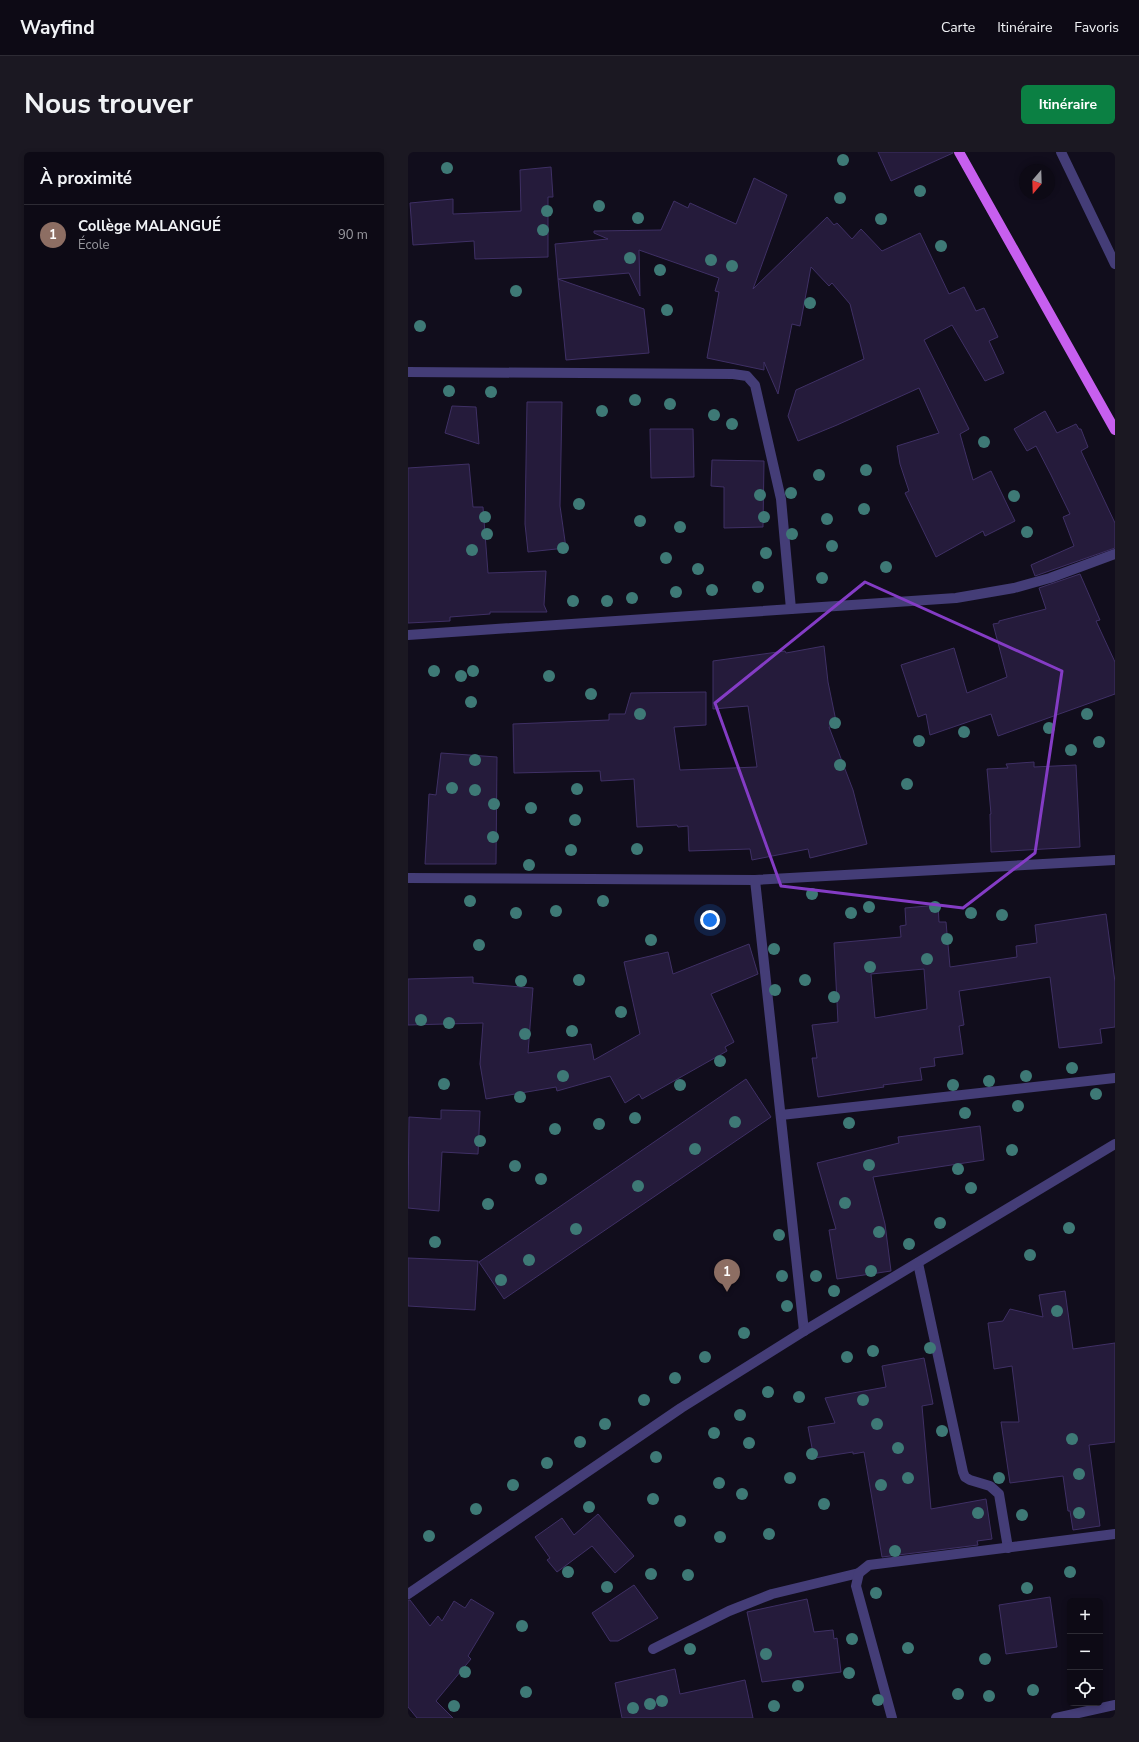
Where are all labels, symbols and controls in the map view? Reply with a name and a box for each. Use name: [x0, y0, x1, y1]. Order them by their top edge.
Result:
text: Wayfind: [20, 15, 95, 41]
text: Carte: [941, 18, 975, 37]
text: Itinéraire: [997, 18, 1052, 37]
text: Favoris: [1074, 18, 1119, 37]
text: Nous trouver: [24, 85, 193, 123]
button: Itinéraire: [1021, 85, 1115, 124]
north arrow: [1019, 164, 1055, 200]
text: À proximité: [40, 167, 132, 190]
text: Collège MALANGUÉ: [78, 216, 221, 236]
text: 1: [49, 226, 57, 244]
text: 90 m: [338, 226, 368, 244]
text: École: [78, 236, 109, 254]
your location: [700, 910, 720, 930]
pin: 1: [714, 1259, 740, 1292]
map controls: [1067, 1598, 1103, 1706]
button: +: [1067, 1598, 1103, 1634]
button: −: [1067, 1634, 1103, 1670]
button: locate: [1067, 1670, 1103, 1706]

